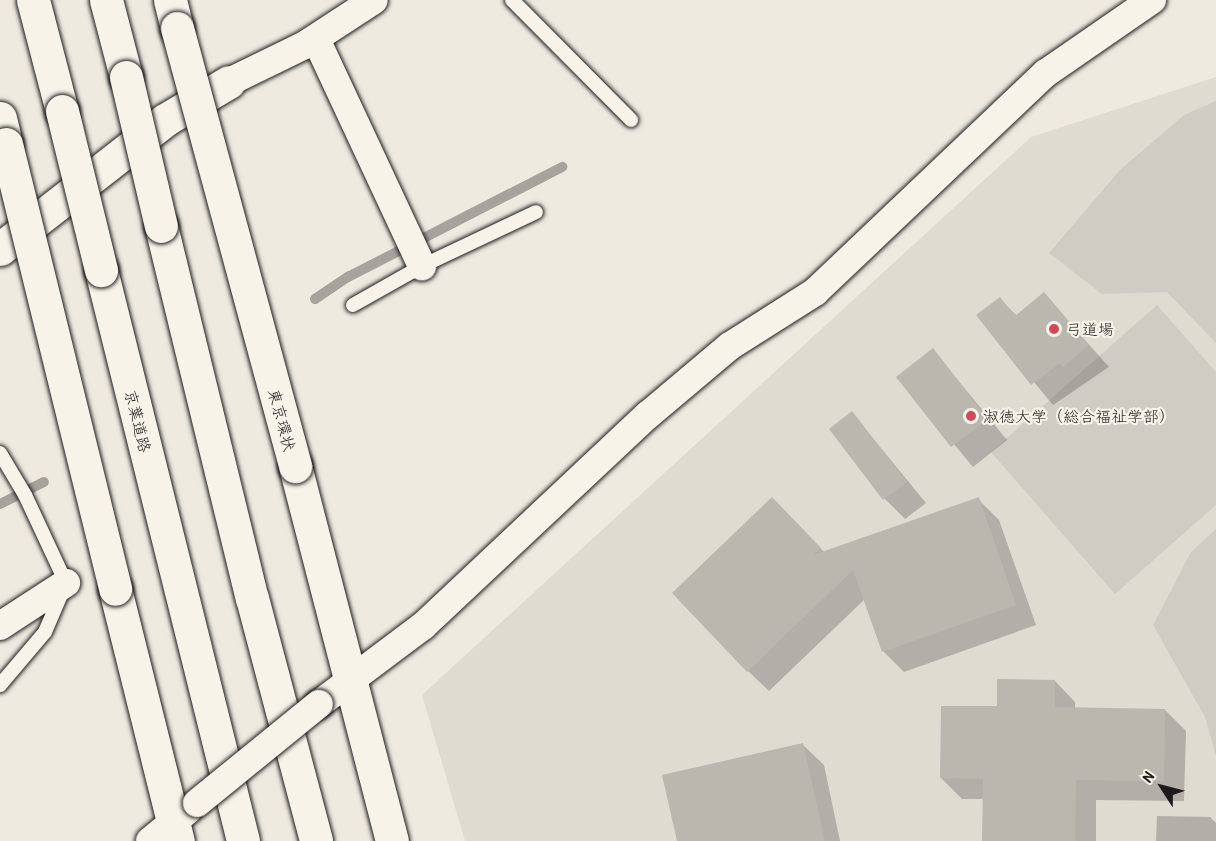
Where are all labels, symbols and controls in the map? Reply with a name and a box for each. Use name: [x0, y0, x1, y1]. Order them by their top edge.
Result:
place label: 弓道場: [1066, 319, 1114, 339]
marker: 弓道場: [1047, 322, 1061, 336]
street label: 東京環状: [264, 387, 300, 453]
street label: 京葉道路: [121, 388, 155, 454]
place label: 淑徳大学（総合福祉学部）: [983, 406, 1175, 426]
marker: 淑徳大学（総合福祉学部）: [964, 409, 978, 423]
north arrow: [1132, 757, 1192, 817]
text: N: [1136, 767, 1159, 786]

